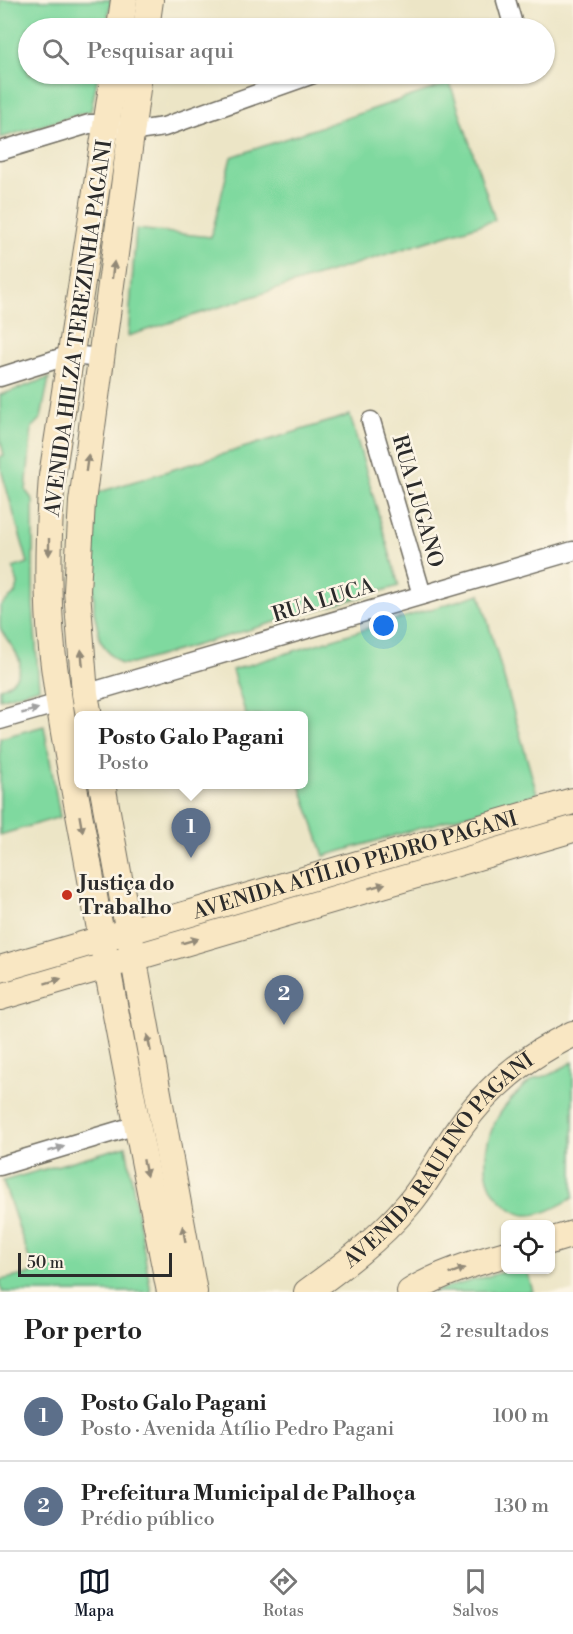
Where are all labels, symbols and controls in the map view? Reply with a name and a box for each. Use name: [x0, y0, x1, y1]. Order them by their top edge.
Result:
search box: [18, 18, 555, 84]
icon: search: [39, 35, 72, 68]
text: Pesquisar aqui: [87, 38, 234, 65]
street label: AVENIDA HILZA TEREZINHA PAGANI: [40, 138, 118, 519]
one-way arrow: [108, 260, 118, 279]
street label: RUA LUGANO: [386, 432, 448, 571]
one-way arrow: [83, 454, 92, 473]
one-way arrow: [44, 538, 54, 557]
street label: RUA LUCA: [269, 573, 378, 629]
your location: [369, 611, 398, 640]
one-way arrow: [77, 648, 87, 667]
one-way arrow: [21, 706, 39, 715]
popup: [74, 711, 308, 789]
text: Posto Galo Pagani: [98, 724, 284, 751]
text: Posto: [98, 751, 149, 776]
street label: AVENIDA ATÍLIO PEDRO PAGANI: [189, 806, 521, 926]
pin: 1: [172, 808, 210, 858]
one-way arrow: [76, 814, 85, 833]
place label: Justiça do Trabalho: [76, 871, 175, 921]
one-way arrow: [368, 881, 386, 891]
marker: Justiça do Trabalho: [60, 888, 74, 902]
one-way arrow: [181, 936, 199, 945]
one-way arrow: [44, 976, 62, 985]
pin: 2: [264, 976, 304, 1025]
one-way arrow: [144, 1033, 153, 1052]
street label: AVENIDA RAULINO PAGANI: [338, 1048, 539, 1274]
one-way arrow: [47, 1144, 65, 1153]
one-way arrow: [141, 1158, 150, 1177]
map controls: [501, 1220, 555, 1274]
button: locate: [501, 1220, 555, 1274]
one-way arrow: [179, 1225, 188, 1244]
scale bar: [18, 1250, 172, 1278]
text: 50 m: [27, 1253, 64, 1273]
one-way arrow: [448, 1265, 466, 1275]
text: Por perto: [24, 1315, 142, 1347]
text: 2 resultados: [440, 1319, 549, 1344]
text: Posto Galo Pagani: [81, 1390, 267, 1417]
text: 1: [39, 1404, 48, 1429]
text: 100 m: [493, 1404, 549, 1429]
text: Posto · Avenida Atílio Pedro Pagani: [81, 1417, 394, 1442]
text: Prefeitura Municipal de Palhoça: [81, 1480, 416, 1507]
text: 2: [37, 1494, 50, 1519]
text: 130 m: [494, 1494, 549, 1519]
text: Prédio público: [81, 1507, 215, 1532]
tab: Mapa: [74, 1565, 114, 1621]
tab: Rotas: [263, 1565, 304, 1621]
tab: Salvos: [453, 1565, 499, 1621]

